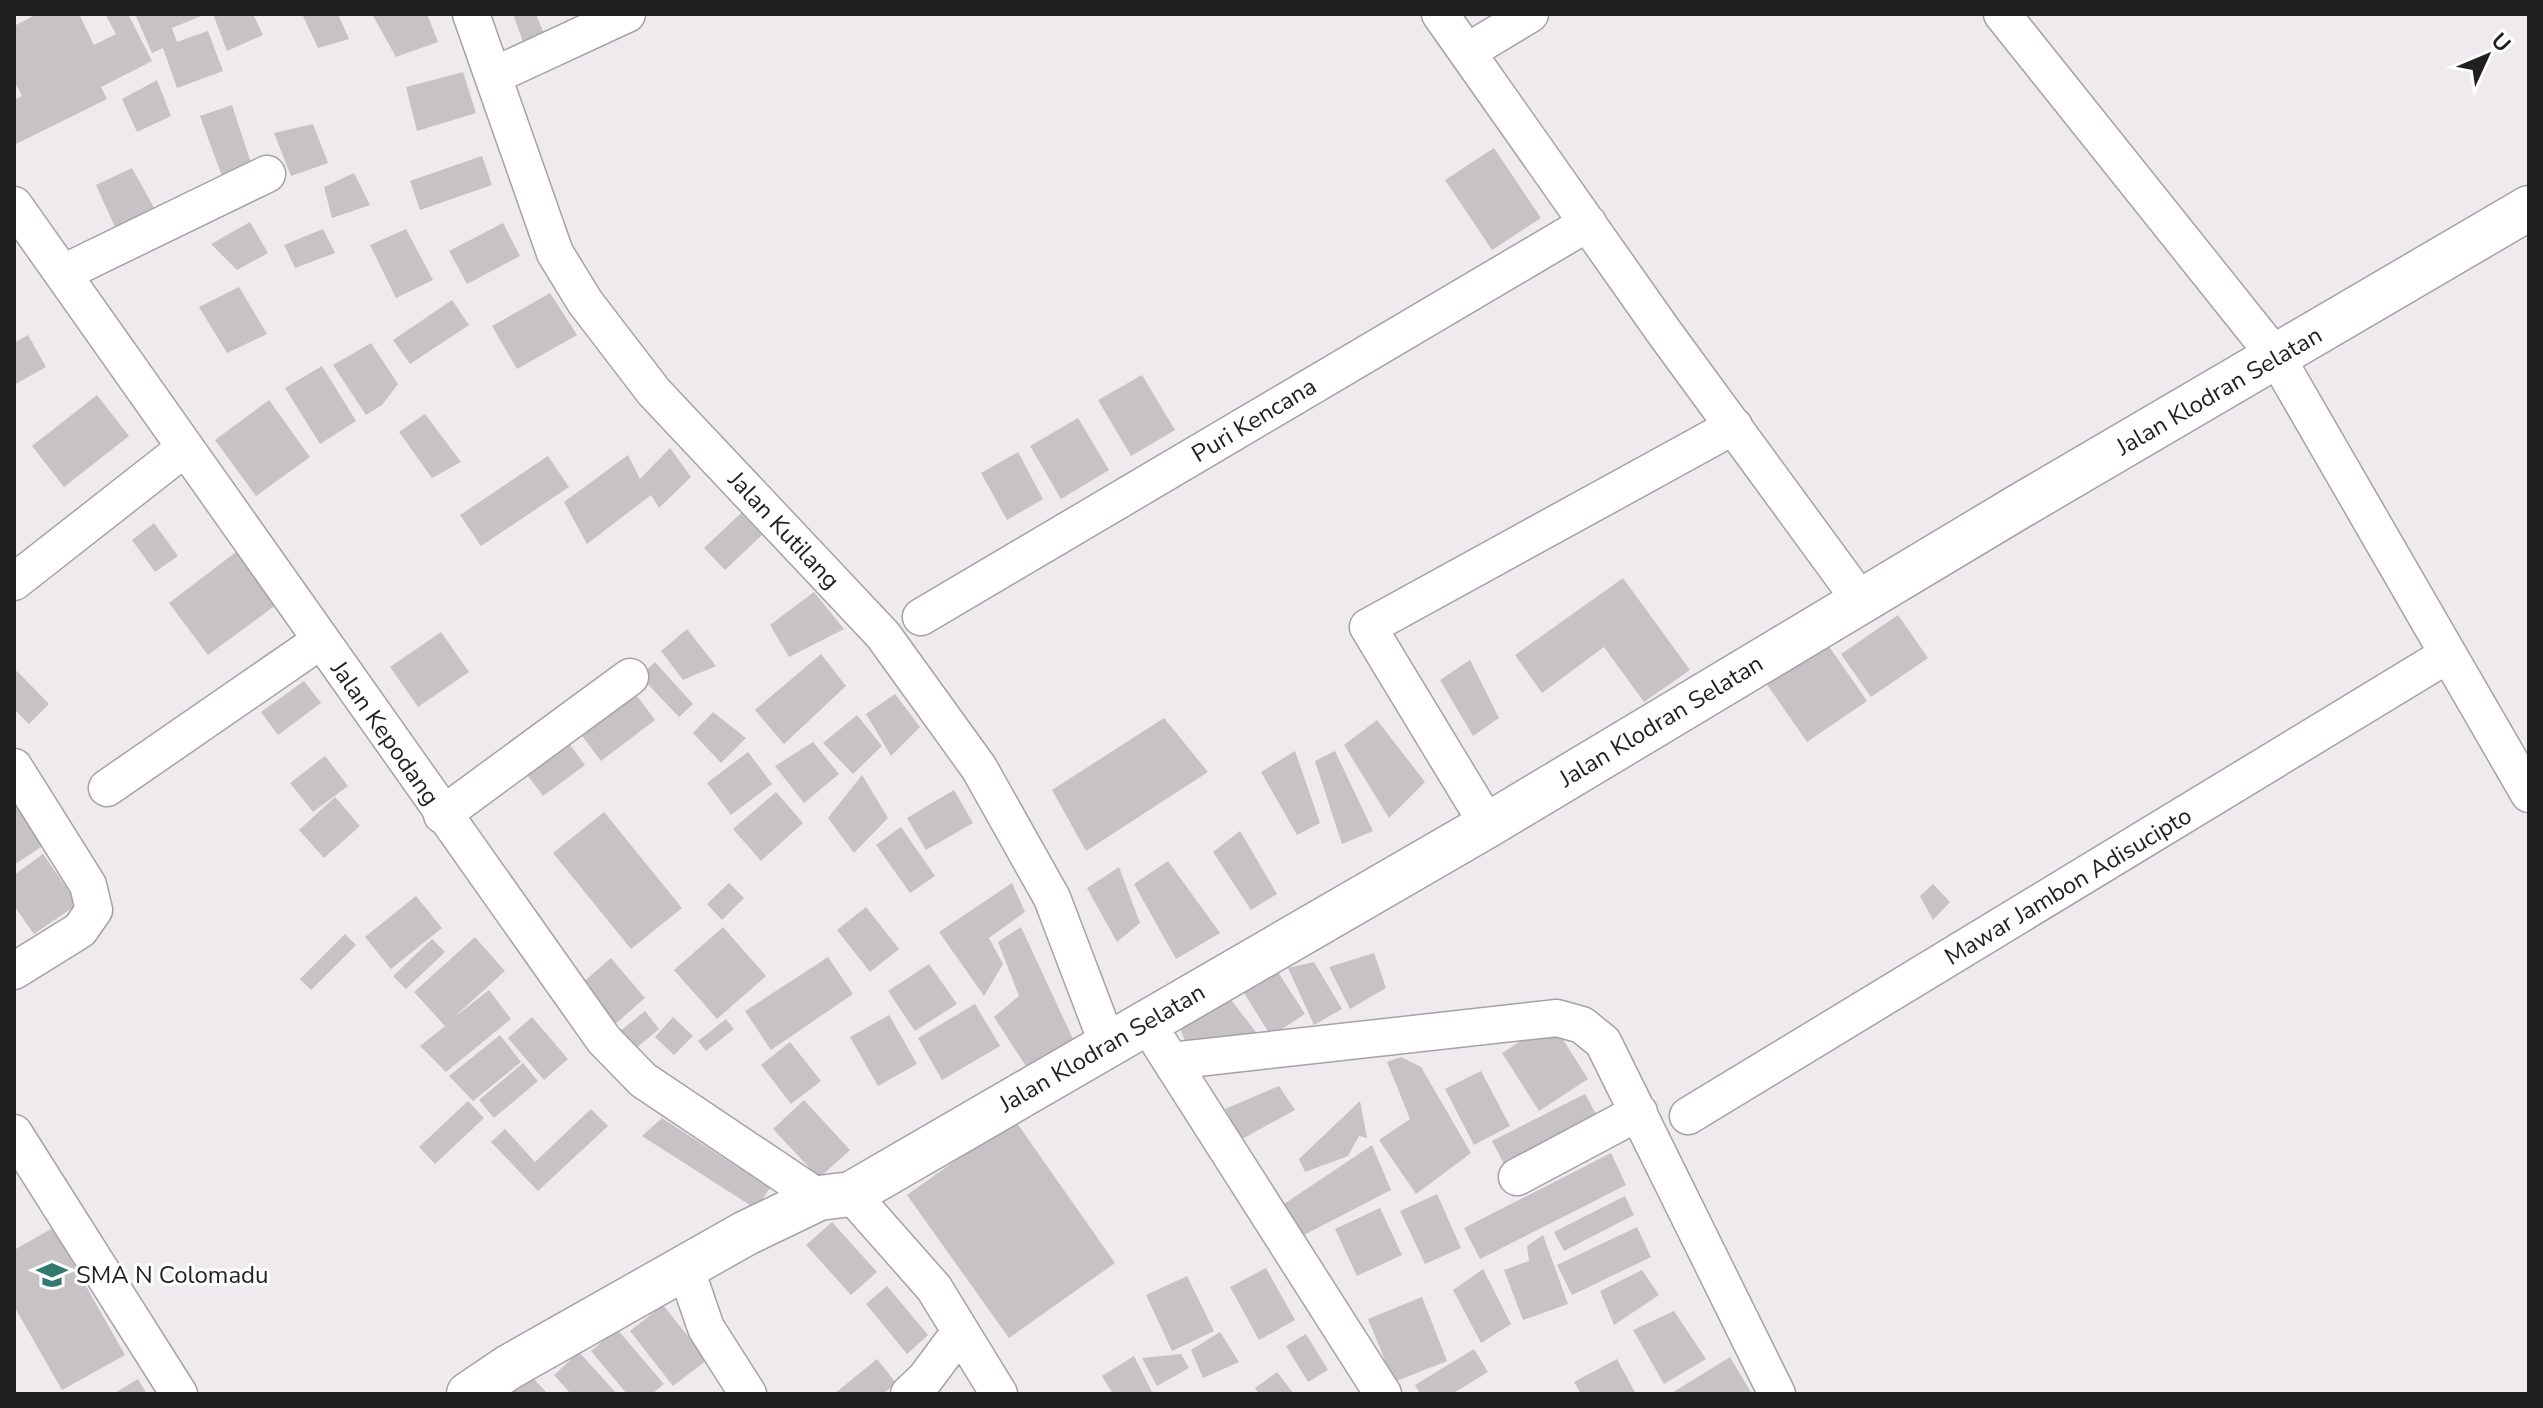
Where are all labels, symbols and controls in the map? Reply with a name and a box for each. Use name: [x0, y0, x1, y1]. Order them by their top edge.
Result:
north arrow: [2447, 16, 2527, 96]
text: U: [2484, 27, 2517, 59]
street label: Jalan Klodran Selatan: [2109, 319, 2328, 463]
street label: Puri Kencana: [1186, 370, 1322, 470]
street label: Jalan Kutilang: [721, 464, 847, 596]
street label: Jalan Klodran Selatan: [1552, 647, 1769, 795]
street label: Jalan Kepodang: [323, 654, 447, 812]
street label: Mawar Jambon Adisucipto: [1939, 799, 2197, 973]
street label: Jalan Klodran Selatan: [992, 976, 1211, 1120]
school or university icon: SMA N Colomadu: [35, 1258, 69, 1292]
place label: SMA N Colomadu: [76, 1259, 269, 1291]

